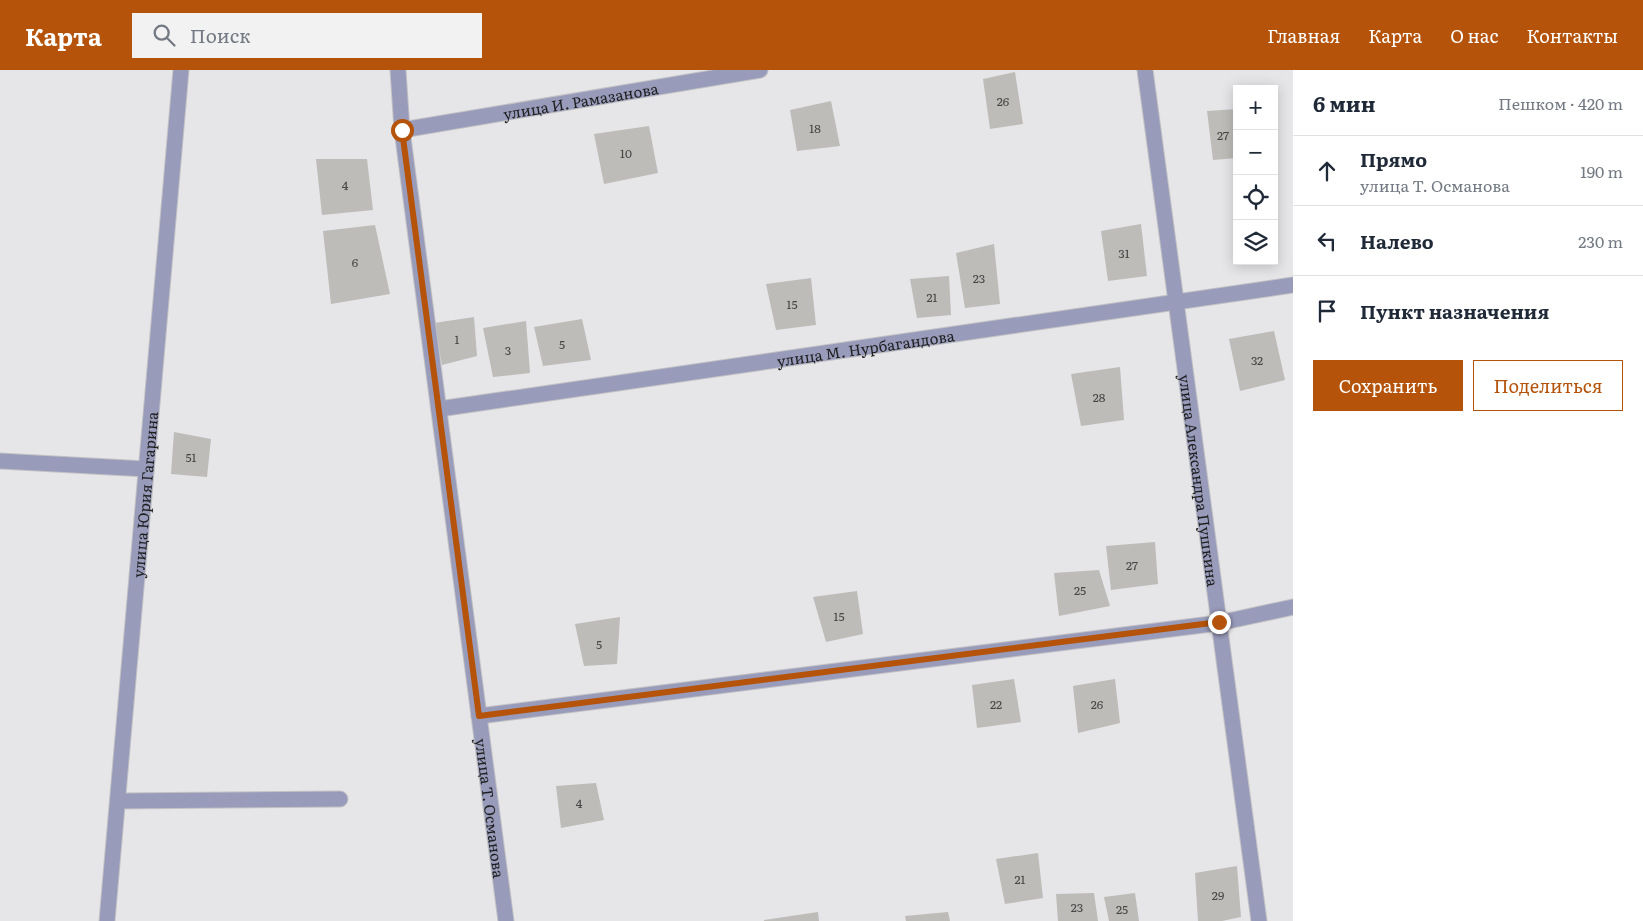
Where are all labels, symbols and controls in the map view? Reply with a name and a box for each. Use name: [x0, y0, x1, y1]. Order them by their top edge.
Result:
search box: [132, 13, 482, 58]
text: Карта: [25, 18, 102, 53]
icon: search: [150, 21, 178, 49]
text: Поиск: [190, 21, 251, 49]
text: Главная: [1267, 22, 1340, 49]
text: Карта: [1368, 22, 1422, 49]
text: О нас: [1450, 22, 1498, 49]
text: Контакты: [1526, 22, 1618, 49]
street label: улица И. Рамазанова: [501, 76, 661, 124]
map controls: [1233, 85, 1278, 265]
button: +: [1233, 85, 1278, 130]
text: 6 мин: [1313, 87, 1376, 118]
text: Пешком · 420 m: [1498, 91, 1623, 115]
house number: 26: [997, 92, 1010, 110]
route start: [391, 119, 414, 142]
house number: 18: [809, 119, 821, 137]
house number: 27: [1217, 126, 1229, 144]
button: −: [1233, 130, 1278, 175]
house number: 10: [620, 144, 632, 162]
text: Прямо: [1360, 145, 1427, 173]
icon: ahead: [1313, 157, 1341, 185]
text: 190 m: [1580, 159, 1623, 183]
text: улица Т. Османова: [1360, 173, 1510, 197]
button: locate: [1233, 175, 1278, 220]
house number: 4: [342, 176, 349, 194]
button: layers: [1233, 220, 1278, 265]
icon: left: [1313, 227, 1341, 255]
text: Налево: [1360, 227, 1434, 255]
text: 230 m: [1578, 229, 1623, 253]
house number: 31: [1118, 244, 1130, 262]
house number: 6: [352, 253, 359, 271]
house number: 23: [973, 269, 985, 287]
house number: 21: [927, 288, 938, 306]
house number: 15: [787, 295, 797, 313]
icon: arrive: [1313, 297, 1341, 325]
text: Пункт назначения: [1360, 297, 1549, 325]
street label: улица М. Нурбагандова: [775, 323, 957, 371]
house number: 1: [455, 330, 460, 348]
house number: 5: [559, 335, 565, 353]
house number: 3: [505, 341, 511, 359]
house number: 32: [1251, 351, 1263, 369]
button: Сохранить: [1313, 360, 1463, 411]
button: Поделиться: [1473, 360, 1623, 411]
street label: улица Александра Пушкина: [1174, 373, 1226, 589]
house number: 28: [1093, 388, 1106, 406]
street label: улица Юрия Гагарина: [125, 410, 163, 579]
house number: 51: [186, 448, 197, 466]
house number: 27: [1126, 556, 1138, 574]
house number: 25: [1074, 581, 1086, 599]
house number: 15: [834, 607, 844, 625]
route end: [1208, 611, 1231, 634]
house number: 5: [596, 635, 602, 653]
house number: 22: [990, 695, 1002, 713]
house number: 26: [1091, 695, 1104, 713]
street label: улица Т. Османова: [471, 737, 512, 880]
house number: 4: [576, 794, 583, 812]
house number: 21: [1015, 870, 1026, 888]
house number: 29: [1212, 886, 1224, 904]
house number: 23: [1071, 898, 1083, 916]
house number: 25: [1116, 900, 1128, 918]

